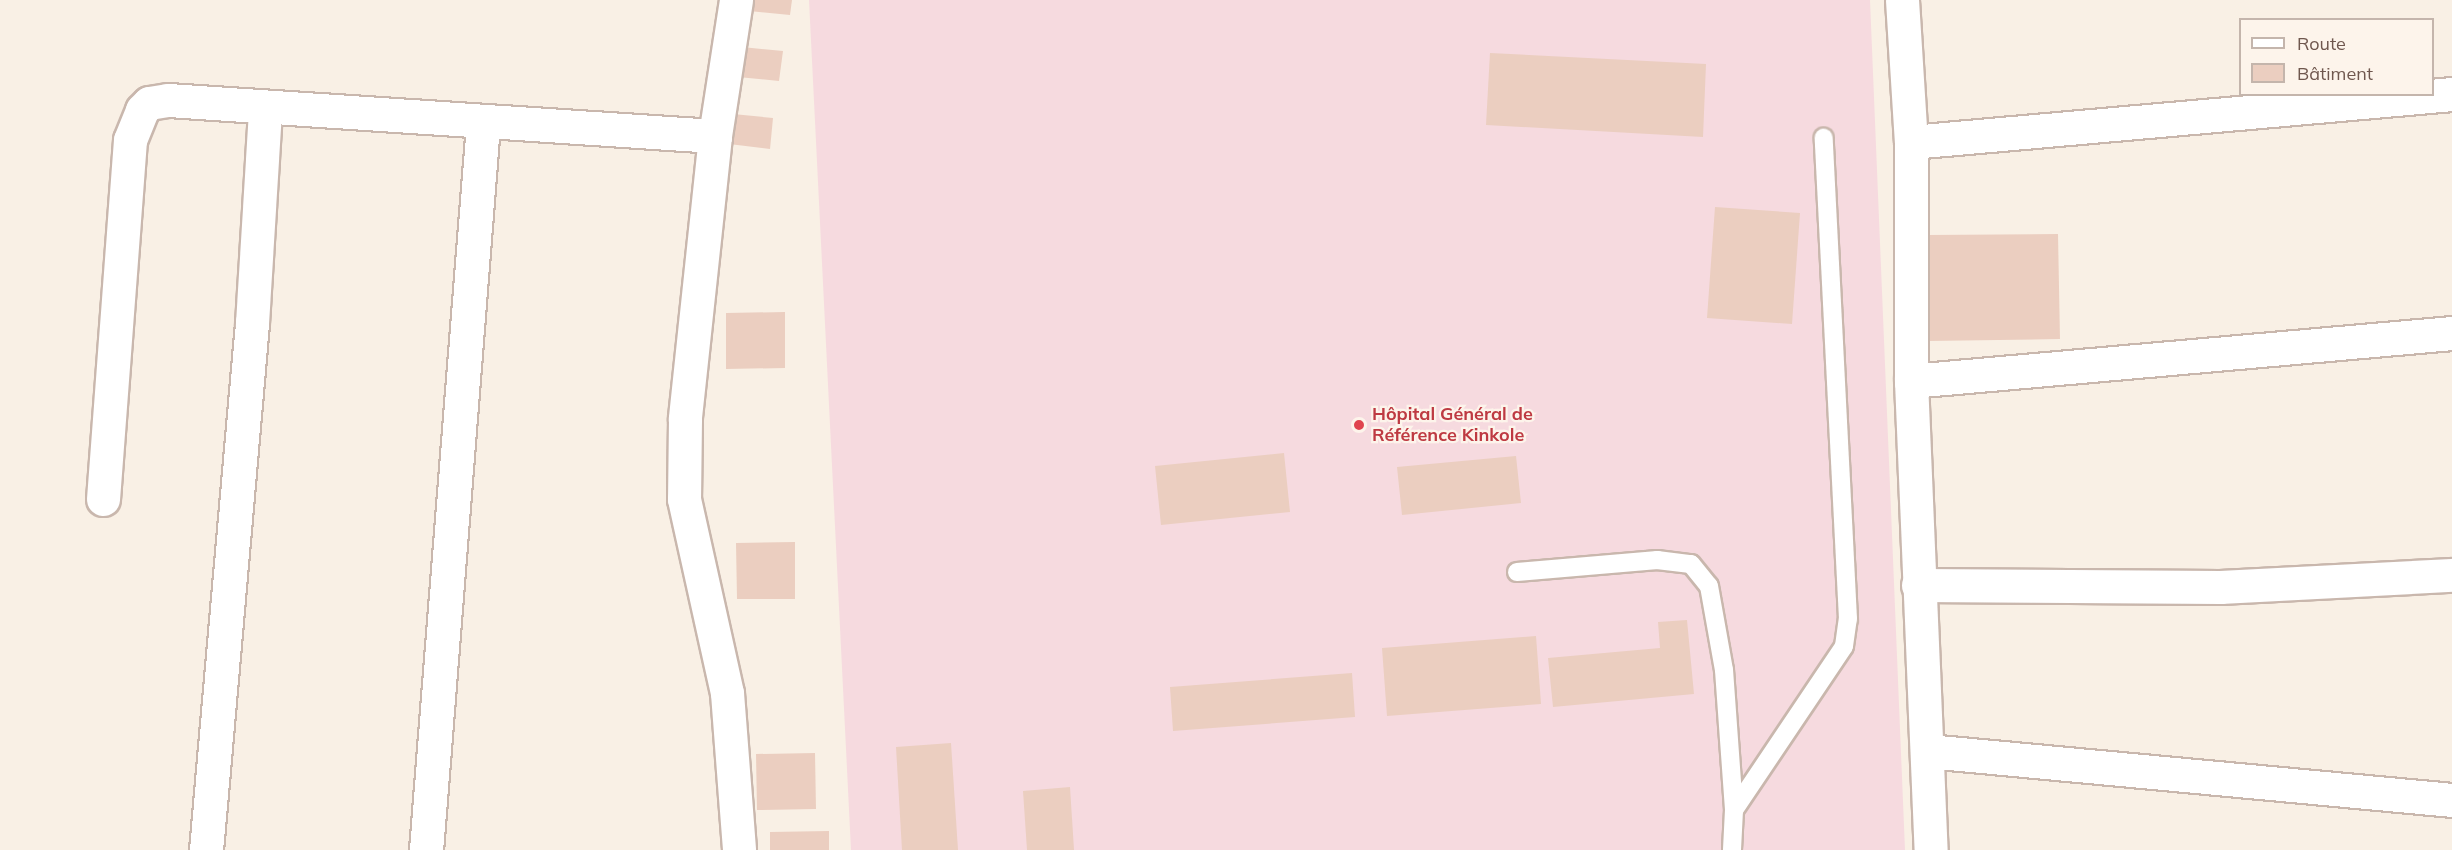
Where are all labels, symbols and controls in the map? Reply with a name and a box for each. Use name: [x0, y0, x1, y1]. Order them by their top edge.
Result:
legend: [2239, 18, 2434, 96]
text: Route: [2297, 32, 2346, 55]
text: Bâtiment: [2297, 62, 2373, 85]
place label: Hôpital Général de Référence Kinkole: [1372, 404, 1533, 446]
marker: Hôpital Général de Référence Kinkole: [1350, 416, 1368, 434]

